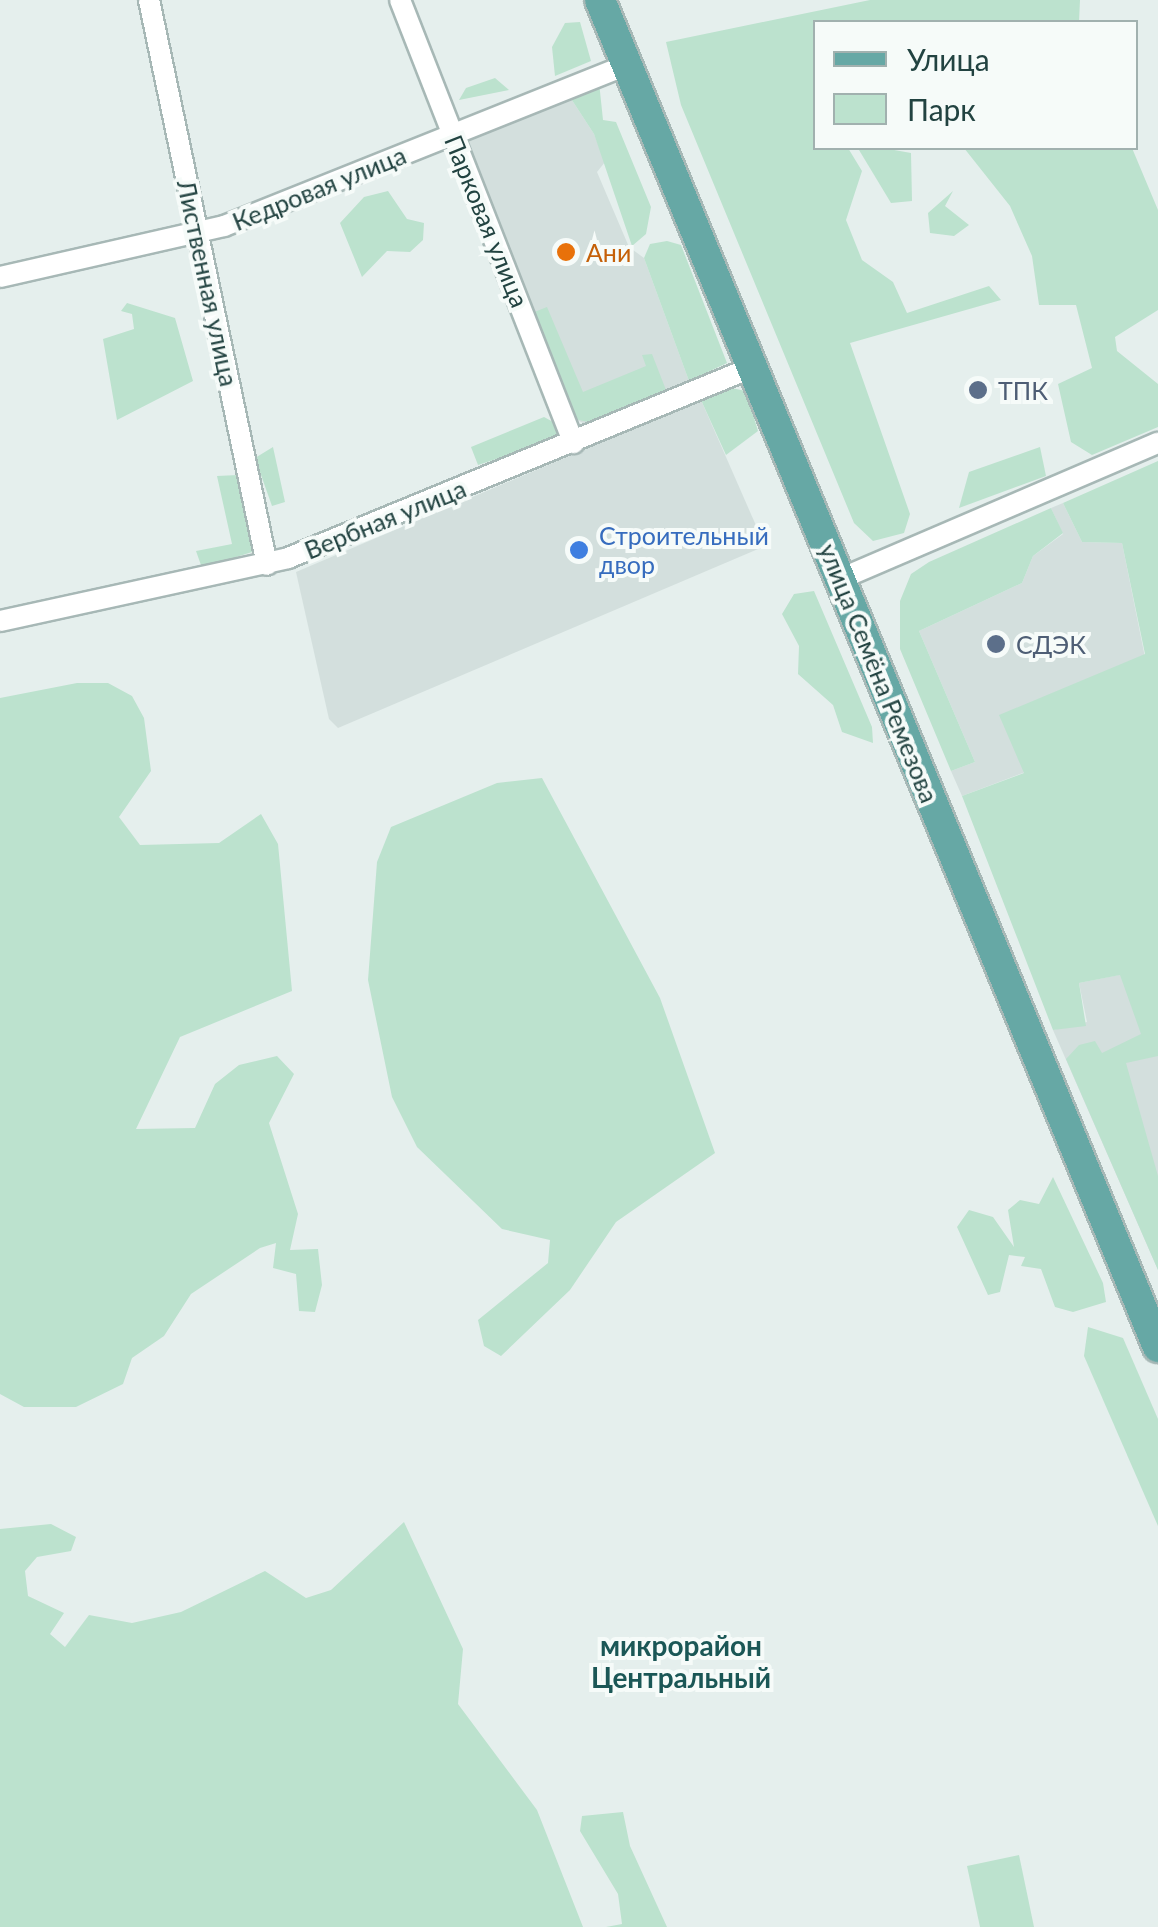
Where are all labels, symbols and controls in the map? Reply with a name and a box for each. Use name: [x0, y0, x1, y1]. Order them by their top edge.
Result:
legend: [813, 20, 1138, 150]
text: Улица: [907, 41, 990, 77]
text: Парк: [907, 91, 976, 127]
street label: Парковая улица: [439, 131, 535, 311]
street label: Кедровая улица: [228, 140, 410, 236]
street label: Лиственная улица: [171, 177, 245, 389]
place label: Ани: [586, 237, 631, 267]
marker: Ани: [555, 241, 577, 263]
place label: ТПК: [998, 375, 1048, 405]
marker: ТПК: [967, 379, 989, 401]
street label: Вербная улица: [300, 473, 470, 565]
place label: Строительный двор: [599, 521, 769, 580]
marker: Строительный двор: [568, 539, 590, 561]
street label: улица Семёна Ремезова: [813, 539, 945, 807]
place label: СДЭК: [1016, 629, 1086, 659]
marker: СДЭК: [985, 633, 1007, 655]
district label: микрорайон Центральный: [591, 1628, 771, 1694]

